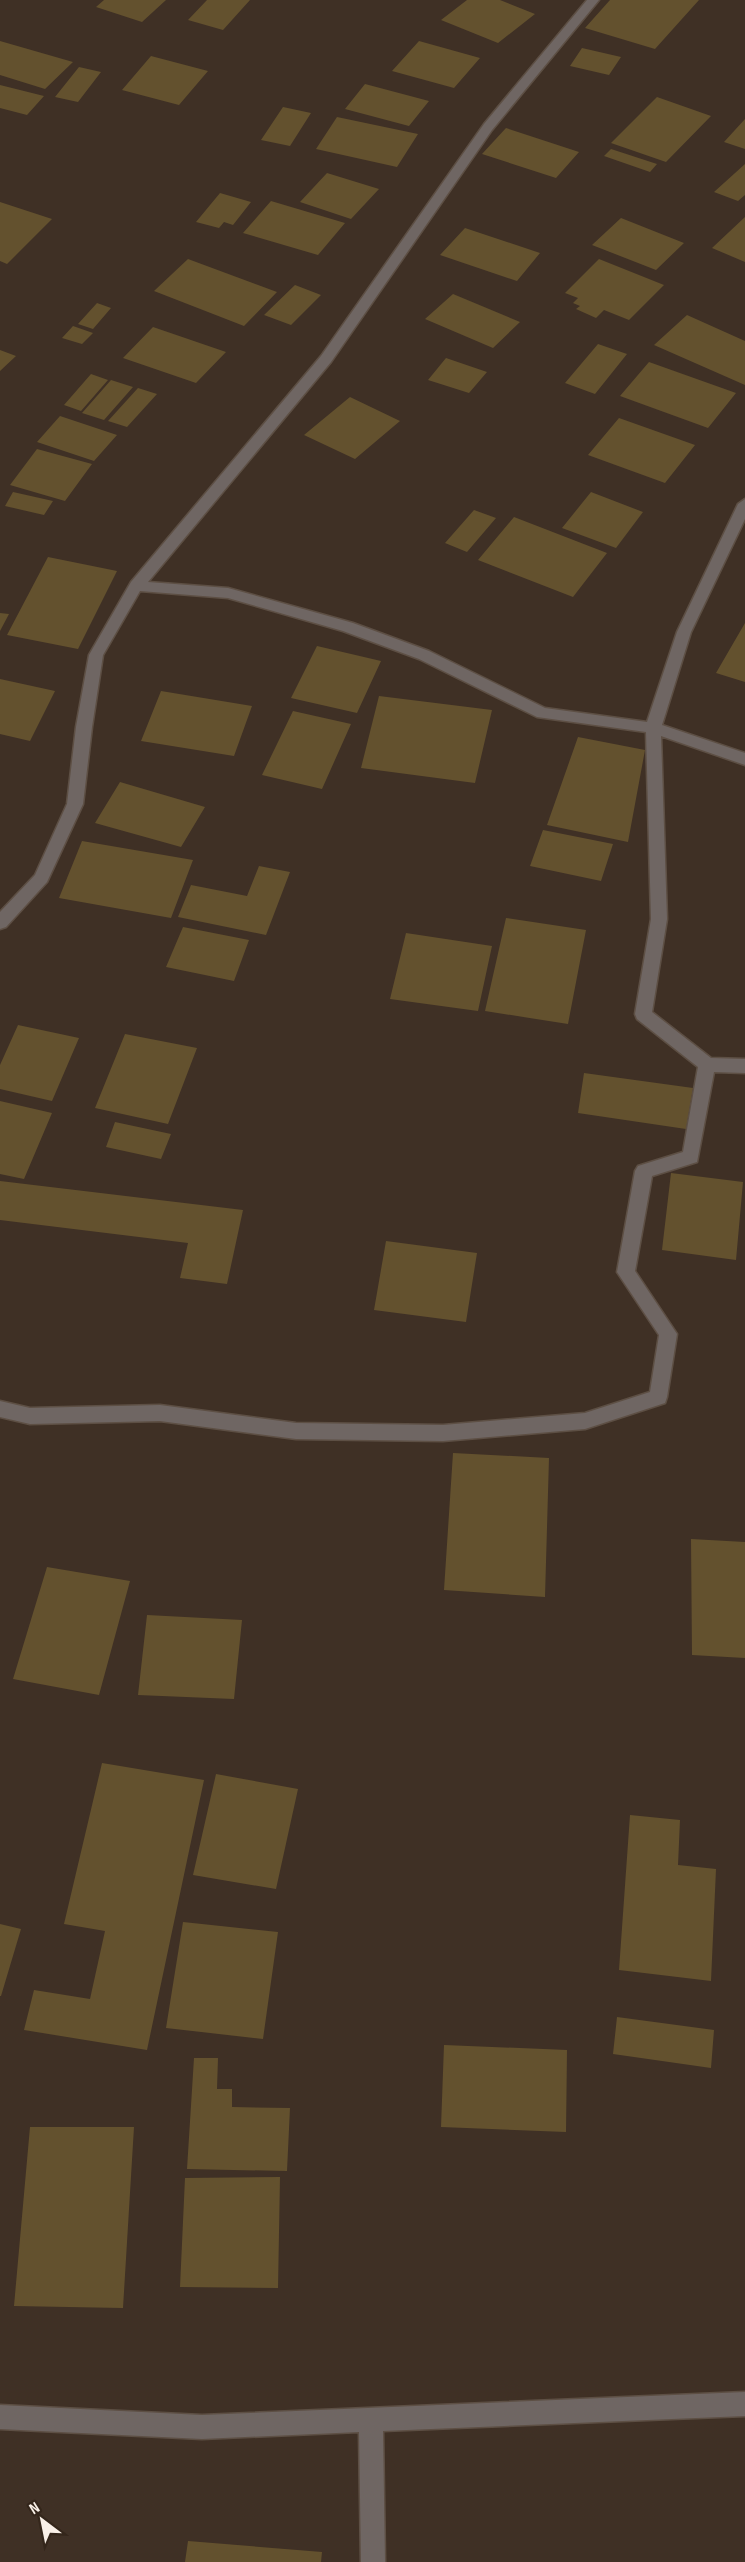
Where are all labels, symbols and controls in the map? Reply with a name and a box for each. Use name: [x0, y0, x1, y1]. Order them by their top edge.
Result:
north arrow: [12, 2490, 72, 2550]
text: N: [26, 2498, 44, 2519]

